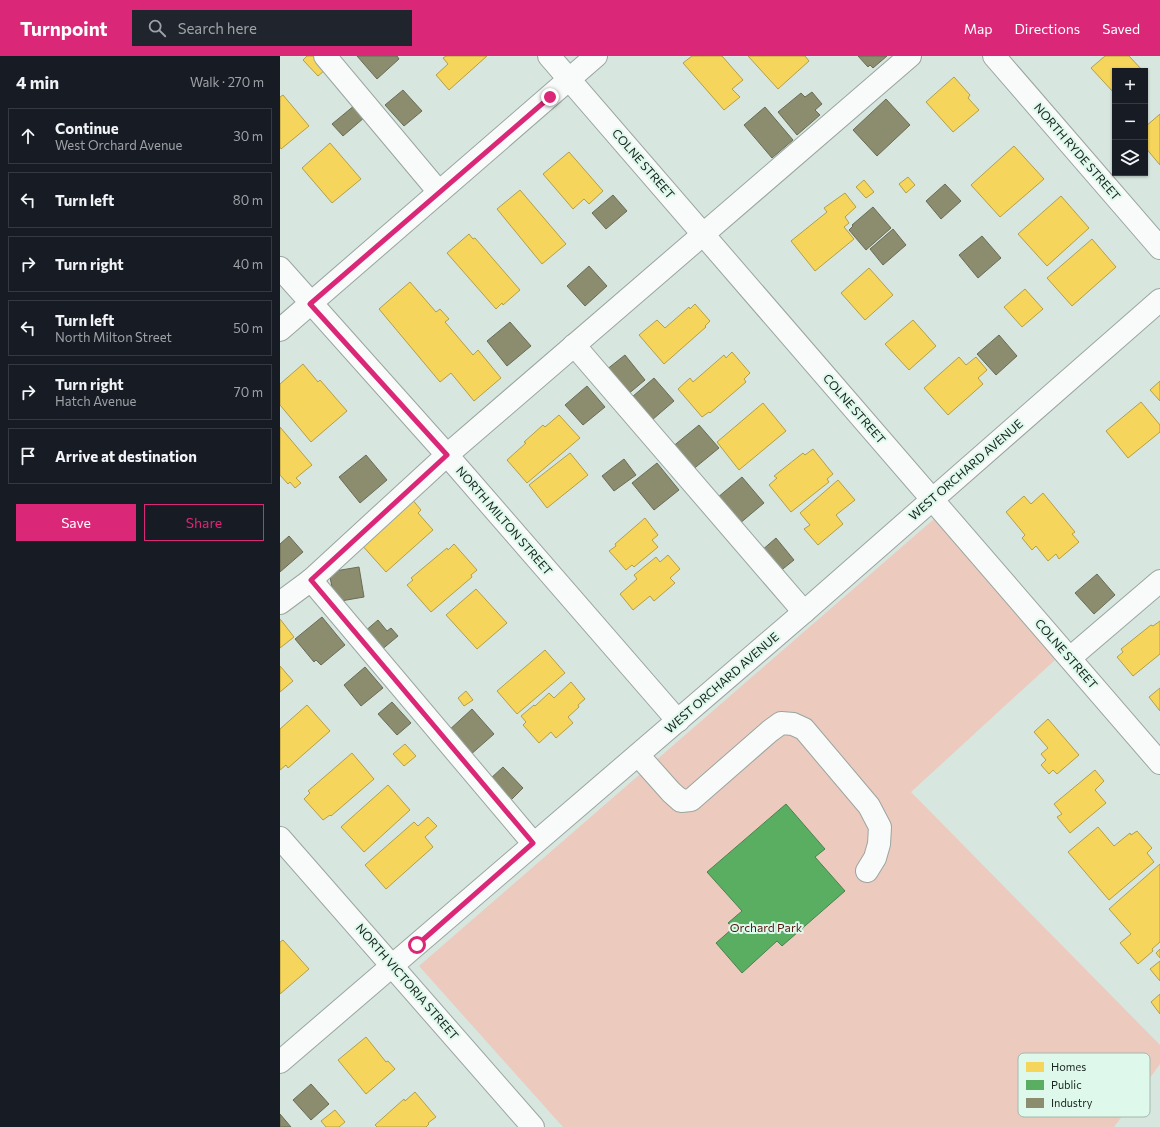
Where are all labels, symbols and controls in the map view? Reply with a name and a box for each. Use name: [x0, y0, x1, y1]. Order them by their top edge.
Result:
search box: [132, 10, 412, 46]
text: Turnpoint: [20, 17, 108, 40]
icon: search: [146, 17, 168, 39]
text: Search here: [178, 19, 257, 37]
text: Map: [964, 20, 993, 37]
text: Directions: [1015, 20, 1080, 37]
text: Saved: [1102, 20, 1140, 37]
map controls: [1112, 68, 1148, 176]
button: +: [1112, 68, 1148, 104]
text: 4 min: [16, 72, 59, 93]
text: Walk · 270 m: [190, 74, 264, 90]
route end: [541, 88, 559, 106]
street label: NORTH RYDE STREET: [1032, 100, 1124, 203]
button: −: [1112, 104, 1148, 140]
text: Continue: [55, 119, 119, 137]
icon: ahead: [17, 125, 39, 147]
street label: COLNE STREET: [610, 126, 678, 201]
text: 30 m: [233, 128, 263, 144]
text: West Orchard Avenue: [55, 137, 182, 153]
button: layers: [1112, 140, 1148, 176]
icon: left: [17, 189, 39, 211]
text: Turn left: [55, 191, 114, 209]
text: 80 m: [233, 192, 263, 208]
icon: right: [17, 253, 39, 275]
text: Turn right: [55, 255, 124, 273]
text: 40 m: [233, 256, 263, 272]
text: Turn left: [55, 311, 114, 329]
icon: left: [17, 317, 39, 339]
text: 50 m: [233, 320, 263, 336]
text: North Milton Street: [55, 329, 172, 345]
street label: COLNE STREET: [821, 371, 889, 446]
text: Turn right: [55, 375, 124, 393]
icon: right: [17, 381, 39, 403]
text: 70 m: [234, 384, 263, 400]
text: Hatch Avenue: [55, 393, 136, 409]
street label: WEST ORCHARD AVENUE: [906, 416, 1025, 523]
icon: arrive: [17, 445, 39, 467]
text: Arrive at destination: [55, 447, 197, 465]
street label: NORTH MILTON STREET: [454, 463, 556, 578]
button: Save: [16, 504, 136, 541]
button: Share: [144, 504, 264, 541]
street label: COLNE STREET: [1033, 616, 1101, 691]
street label: WEST ORCHARD AVENUE: [662, 629, 781, 736]
street label: NORTH VICTORIA STREET: [354, 920, 462, 1042]
park label: Orchard Park: [730, 920, 803, 934]
route start: [408, 936, 426, 954]
legend: [1018, 1053, 1150, 1117]
text: Homes: [1051, 1060, 1086, 1073]
text: Public: [1051, 1078, 1082, 1091]
text: Industry: [1051, 1096, 1093, 1109]

